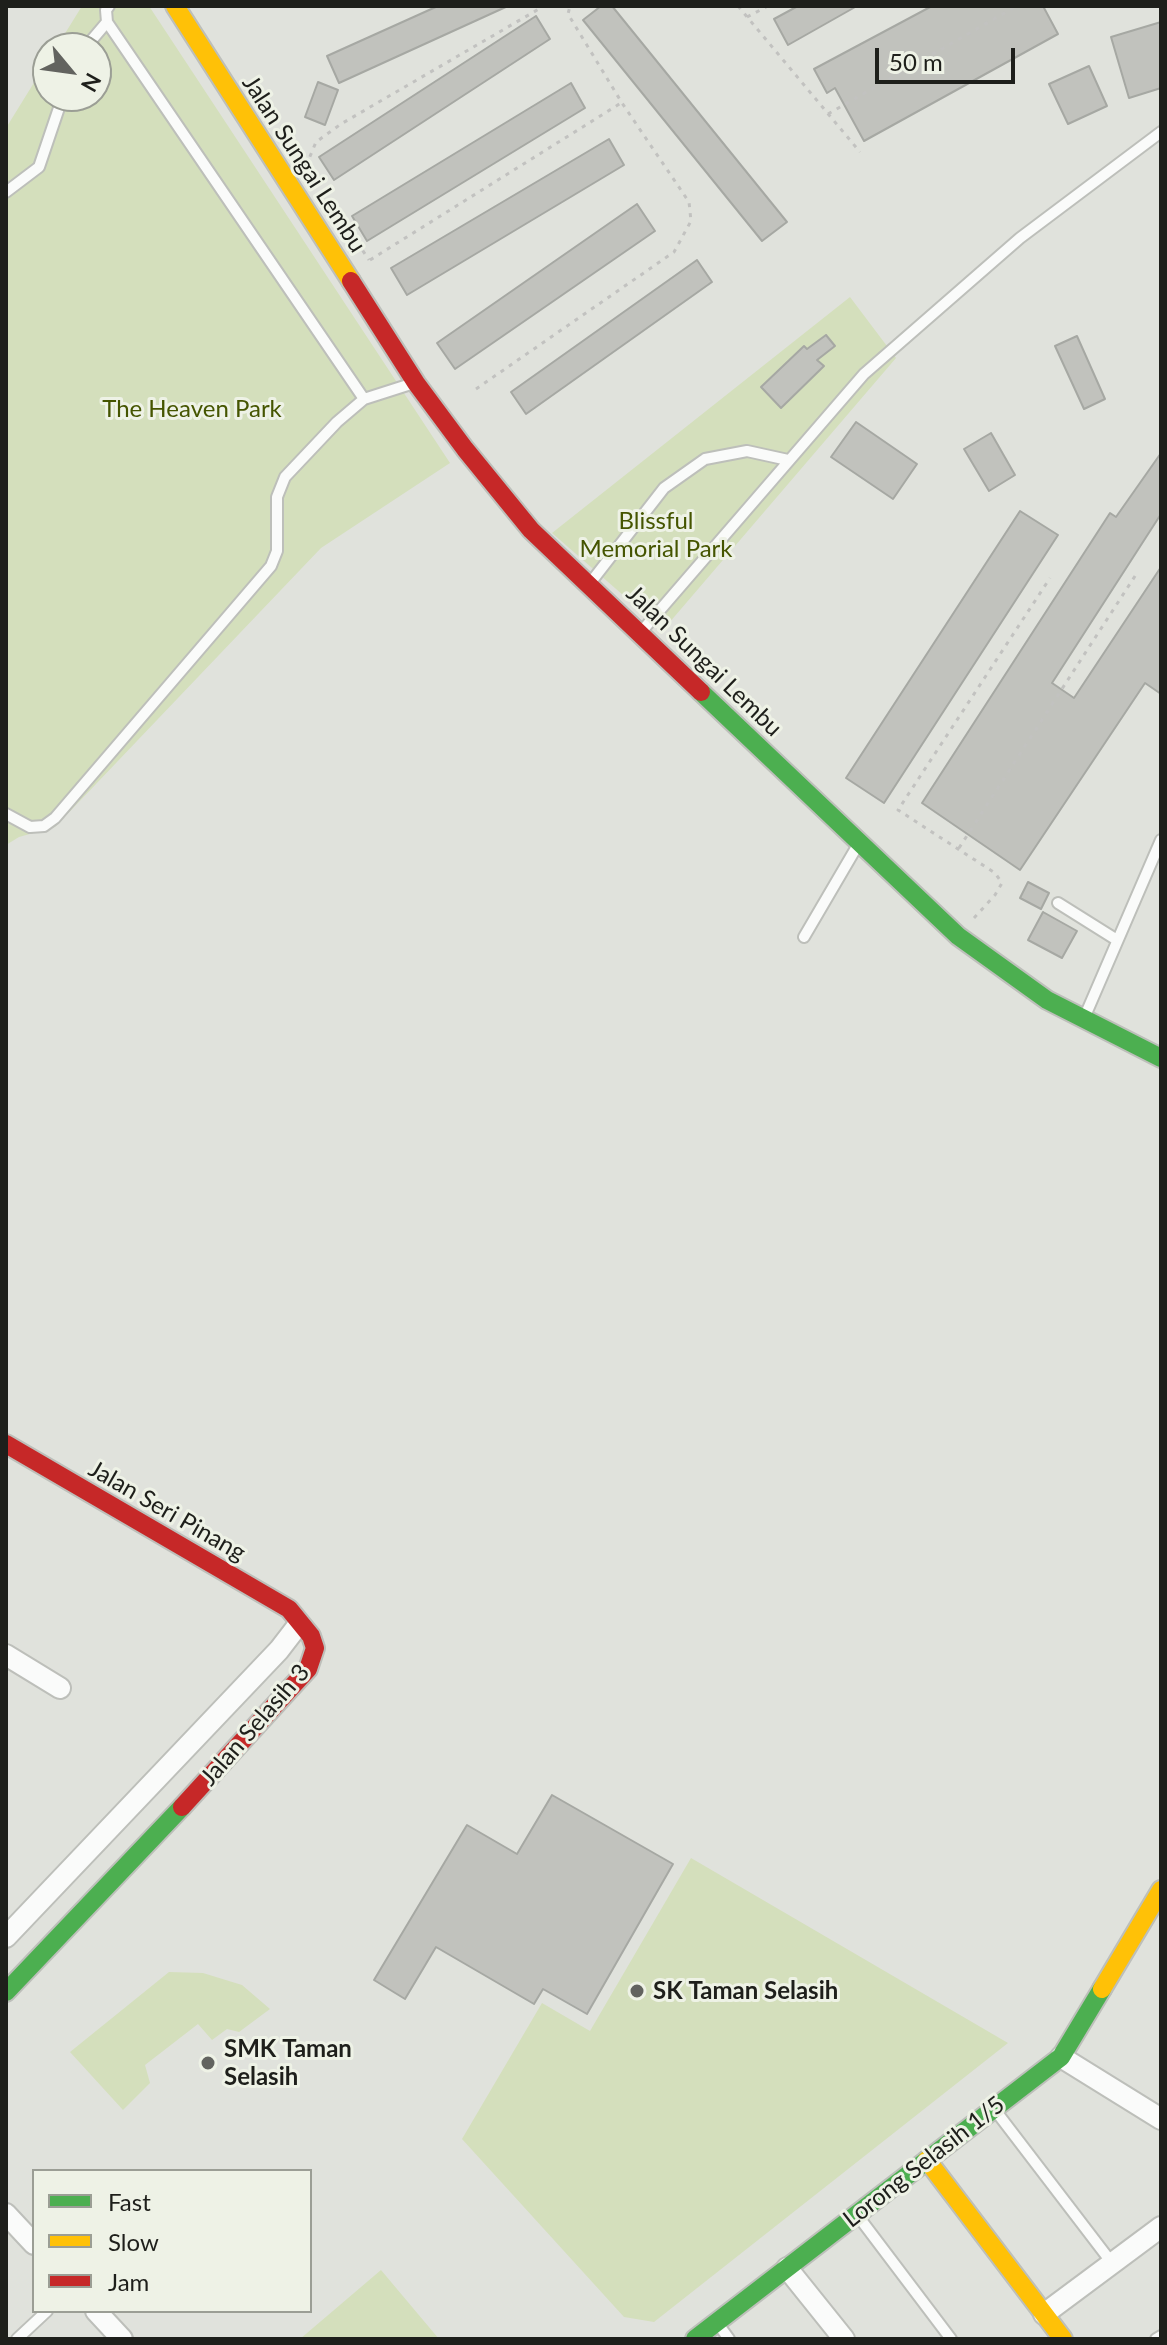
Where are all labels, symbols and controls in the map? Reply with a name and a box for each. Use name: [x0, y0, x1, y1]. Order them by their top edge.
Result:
north arrow: [32, 32, 112, 112]
scale bar: [879, 32, 1019, 82]
text: 50 m: [889, 47, 943, 76]
text: N: [76, 69, 108, 97]
street label: Jalan Sungai Lembu: [236, 70, 372, 258]
park label: The Heaven Park: [102, 395, 282, 423]
park label: Blissful Memorial Park: [579, 507, 733, 563]
street label: Jalan Sungai Lembu: [620, 579, 788, 743]
street label: Jalan Seri Pinang: [83, 1454, 251, 1568]
street label: Jalan Selasih 3: [194, 1658, 316, 1792]
place label: SK Taman Selasih: [653, 1977, 838, 2005]
marker: SK Taman Selasih: [628, 1982, 646, 2000]
place label: SMK Taman Selasih: [224, 2035, 352, 2091]
marker: SMK Taman Selasih: [199, 2054, 217, 2072]
street label: Lorong Selasih 1/5: [838, 2090, 1010, 2234]
legend: [32, 2169, 312, 2313]
text: Fast: [108, 2187, 151, 2216]
text: Slow: [108, 2227, 159, 2256]
text: Jam: [108, 2267, 149, 2296]

